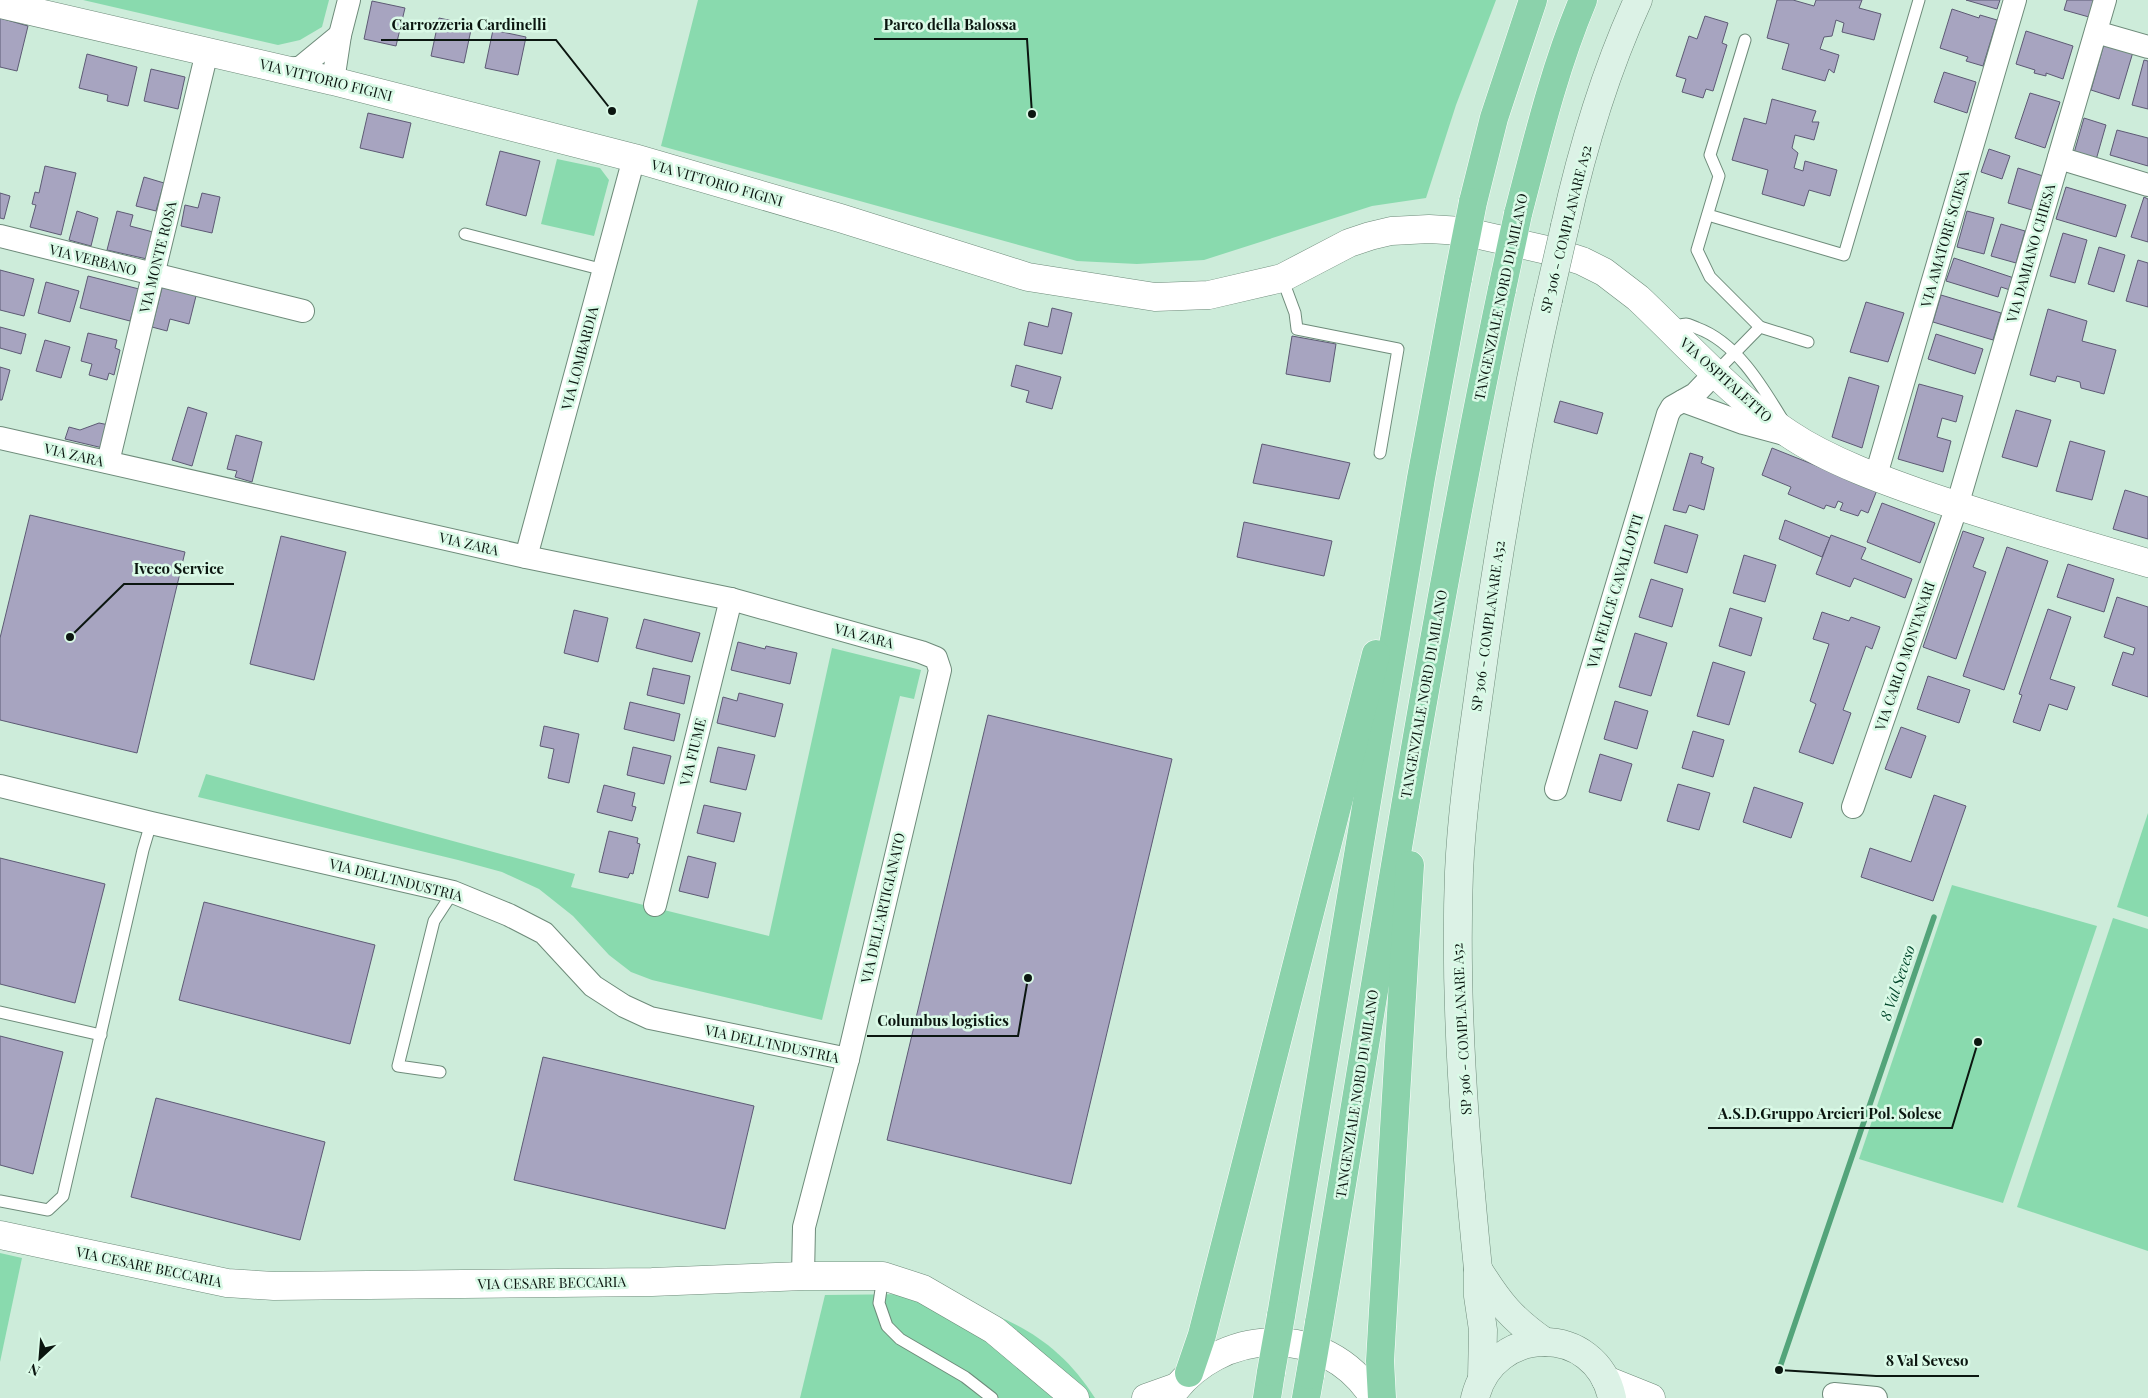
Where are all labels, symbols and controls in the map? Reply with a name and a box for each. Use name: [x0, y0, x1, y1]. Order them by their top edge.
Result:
callout: Parco della Balossa: [874, 9, 1027, 39]
callout: Carrozzeria Cardinelli: [381, 10, 556, 40]
text: Carrozzeria Cardinelli: [392, 14, 547, 34]
text: Parco della Balossa: [883, 14, 1017, 34]
street label: VIA VITTORIO FIGINI: [257, 54, 395, 105]
street label: SP 306 - COMPLANARE A52: [1535, 143, 1596, 315]
street label: VIA VITTORIO FIGINI: [648, 154, 785, 210]
street label: VIA AMATORE SCIESA: [1916, 168, 1973, 310]
street label: VIA DAMIANO CHIESA: [2001, 181, 2059, 325]
street label: TANGENZIALE NORD DI MILANO: [1469, 192, 1532, 402]
street label: VIA MONTE ROSA: [134, 199, 181, 316]
street label: VIA VERBANO: [47, 239, 139, 280]
street label: VIA LOMBARDIA: [556, 304, 603, 413]
street label: VIA OSPITALETTO: [1675, 332, 1776, 426]
street label: VIA ZARA: [41, 438, 106, 471]
street label: VIA FELICE CAVALLOTTI: [1582, 511, 1647, 671]
street label: VIA ZARA: [436, 527, 501, 560]
street label: SP 306 - COMPLANARE A52: [1466, 539, 1509, 712]
callout: Iveco Service: [124, 554, 234, 584]
text: Iveco Service: [134, 558, 225, 578]
street label: VIA CARLO MONTANARI: [1870, 579, 1939, 734]
street label: TANGENZIALE NORD DI MILANO: [1396, 588, 1451, 800]
street label: VIA ZARA: [831, 618, 896, 653]
street label: VIA FIUME: [675, 716, 710, 789]
street label: VIA DELL'ARTIGIANATO: [856, 831, 909, 986]
street label: VIA DELL'INDUSTRIA: [327, 854, 465, 905]
street label: SP 306 - COMPLANARE A52: [1447, 942, 1475, 1115]
water label: 8 Val Seveso: [1875, 942, 1919, 1023]
street label: TANGENZIALE NORD DI MILANO: [1331, 988, 1382, 1200]
callout: Columbus logistics: [867, 1006, 1018, 1036]
text: Columbus logistics: [877, 1010, 1009, 1030]
street label: VIA DELL'INDUSTRIA: [702, 1020, 841, 1067]
callout: A.S.D.Gruppo Arcieri Pol. Solese: [1708, 1098, 1952, 1128]
text: A.S.D.Gruppo Arcieri Pol. Solese: [1717, 1103, 1942, 1123]
street label: VIA CESARE BECCARIA: [73, 1242, 224, 1291]
street label: VIA CESARE BECCARIA: [476, 1272, 627, 1293]
north arrow: [15, 1333, 65, 1383]
callout: 8 Val Seveso: [1876, 1346, 1979, 1376]
text: 8 Val Seveso: [1886, 1350, 1968, 1370]
text: N: [25, 1359, 43, 1381]

